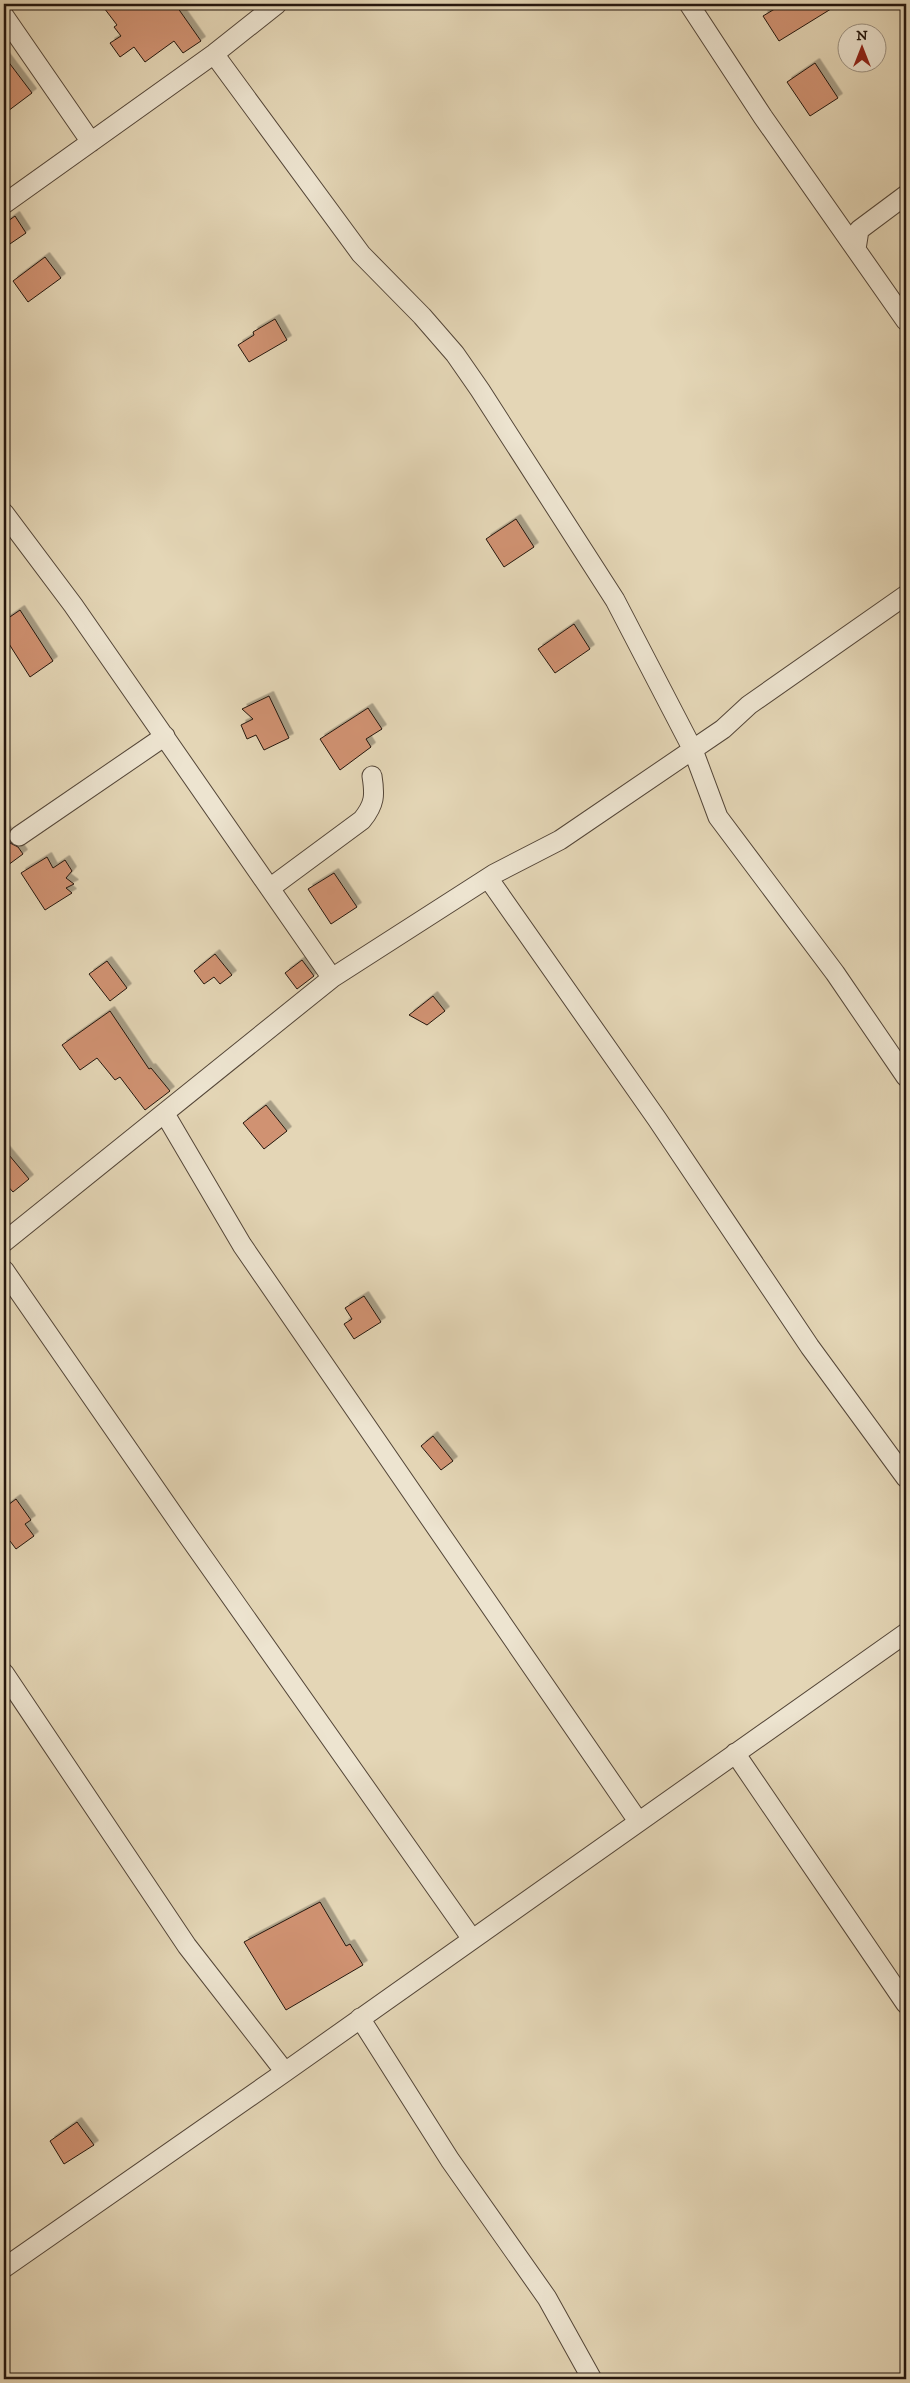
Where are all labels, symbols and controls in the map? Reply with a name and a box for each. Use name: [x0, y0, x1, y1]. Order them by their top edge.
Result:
north arrow: [838, 22, 888, 72]
text: N: [856, 27, 868, 45]

